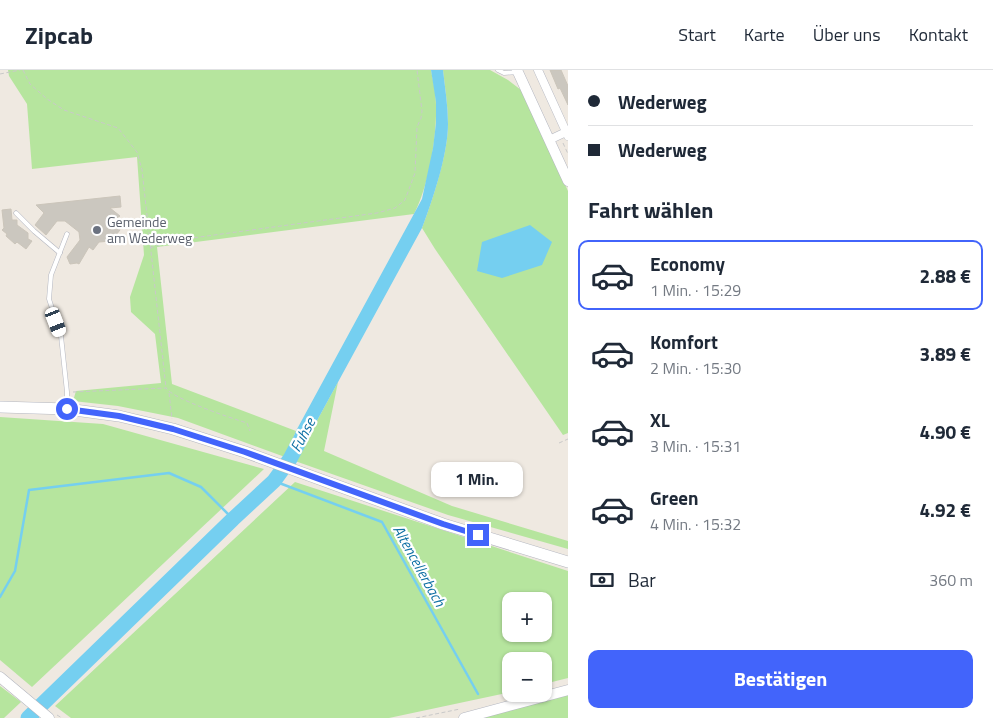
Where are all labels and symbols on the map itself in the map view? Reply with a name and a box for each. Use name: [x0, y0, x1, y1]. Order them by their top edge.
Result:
place label: Gemeinde am Wederweg: [107, 211, 192, 248]
marker: Gemeinde am Wederweg: [91, 224, 103, 236]
car: [43, 305, 68, 339]
route start: [56, 398, 78, 420]
water label: Fuhse: [284, 413, 322, 456]
callout: 1 Min.: [432, 462, 524, 498]
water label: Altencellerbach: [387, 521, 452, 611]
route end: [467, 524, 489, 546]

